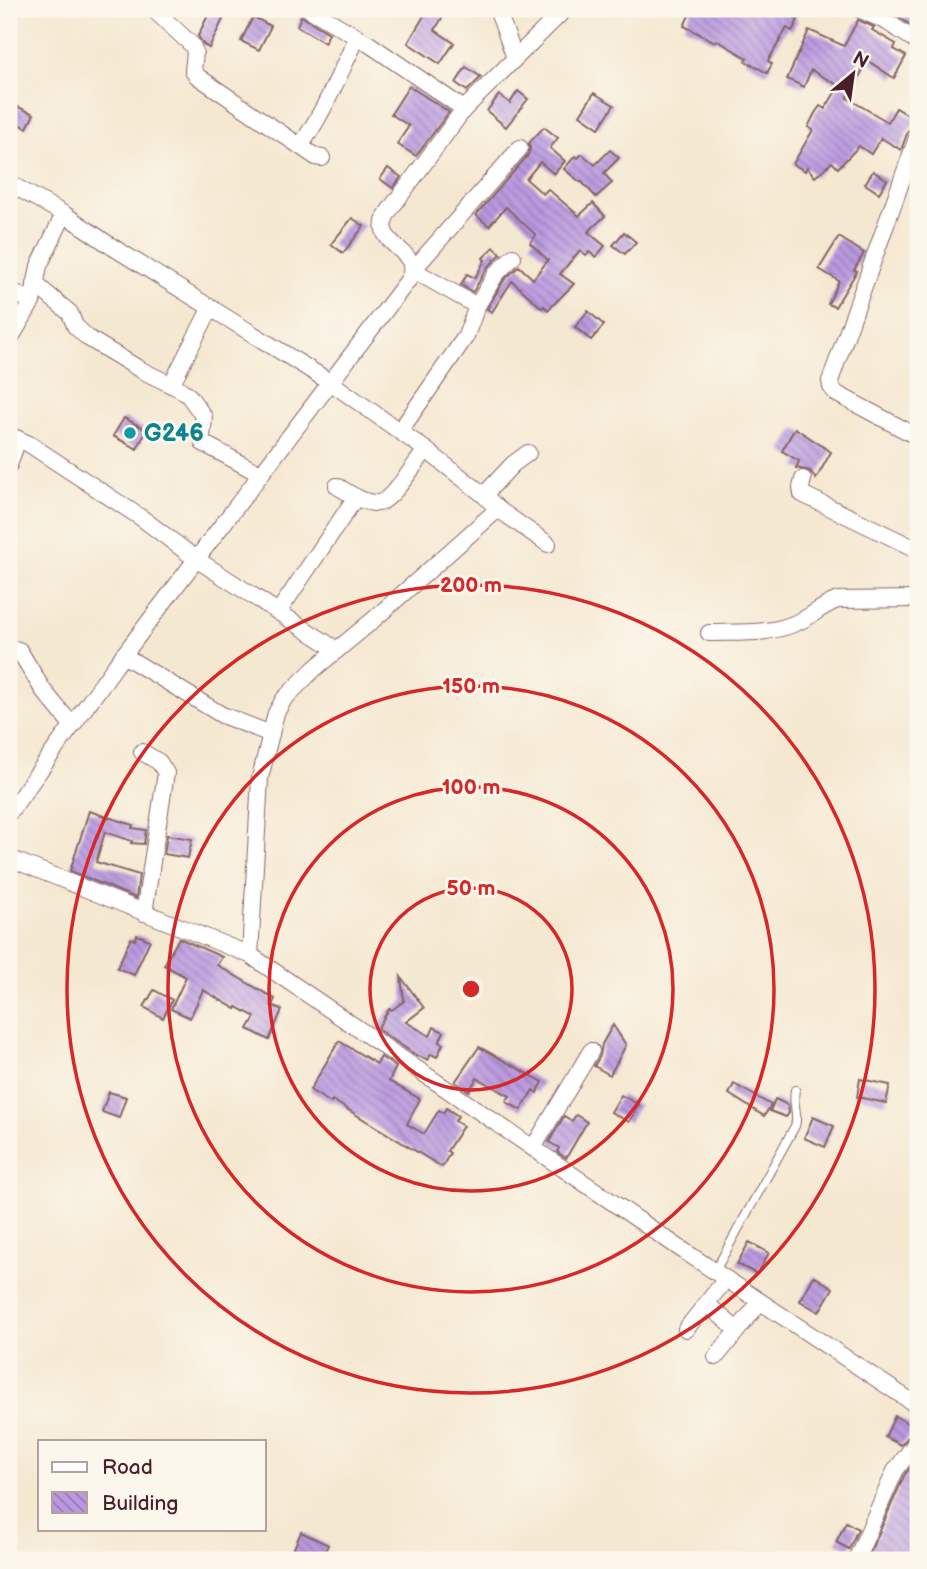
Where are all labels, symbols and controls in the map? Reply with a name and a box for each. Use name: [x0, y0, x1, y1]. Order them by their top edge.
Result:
north arrow: [818, 38, 888, 108]
text: N: [849, 47, 872, 74]
place label: G246: [144, 419, 204, 448]
marker: G246: [122, 425, 138, 441]
text: 200 m: [440, 573, 502, 598]
text: 150 m: [442, 674, 500, 699]
text: 100 m: [442, 775, 500, 800]
text: 50 m: [447, 876, 495, 901]
centre of rings: [459, 977, 483, 1001]
legend: [38, 1440, 266, 1530]
text: Road: [102, 1455, 153, 1480]
text: Building: [102, 1491, 178, 1516]

